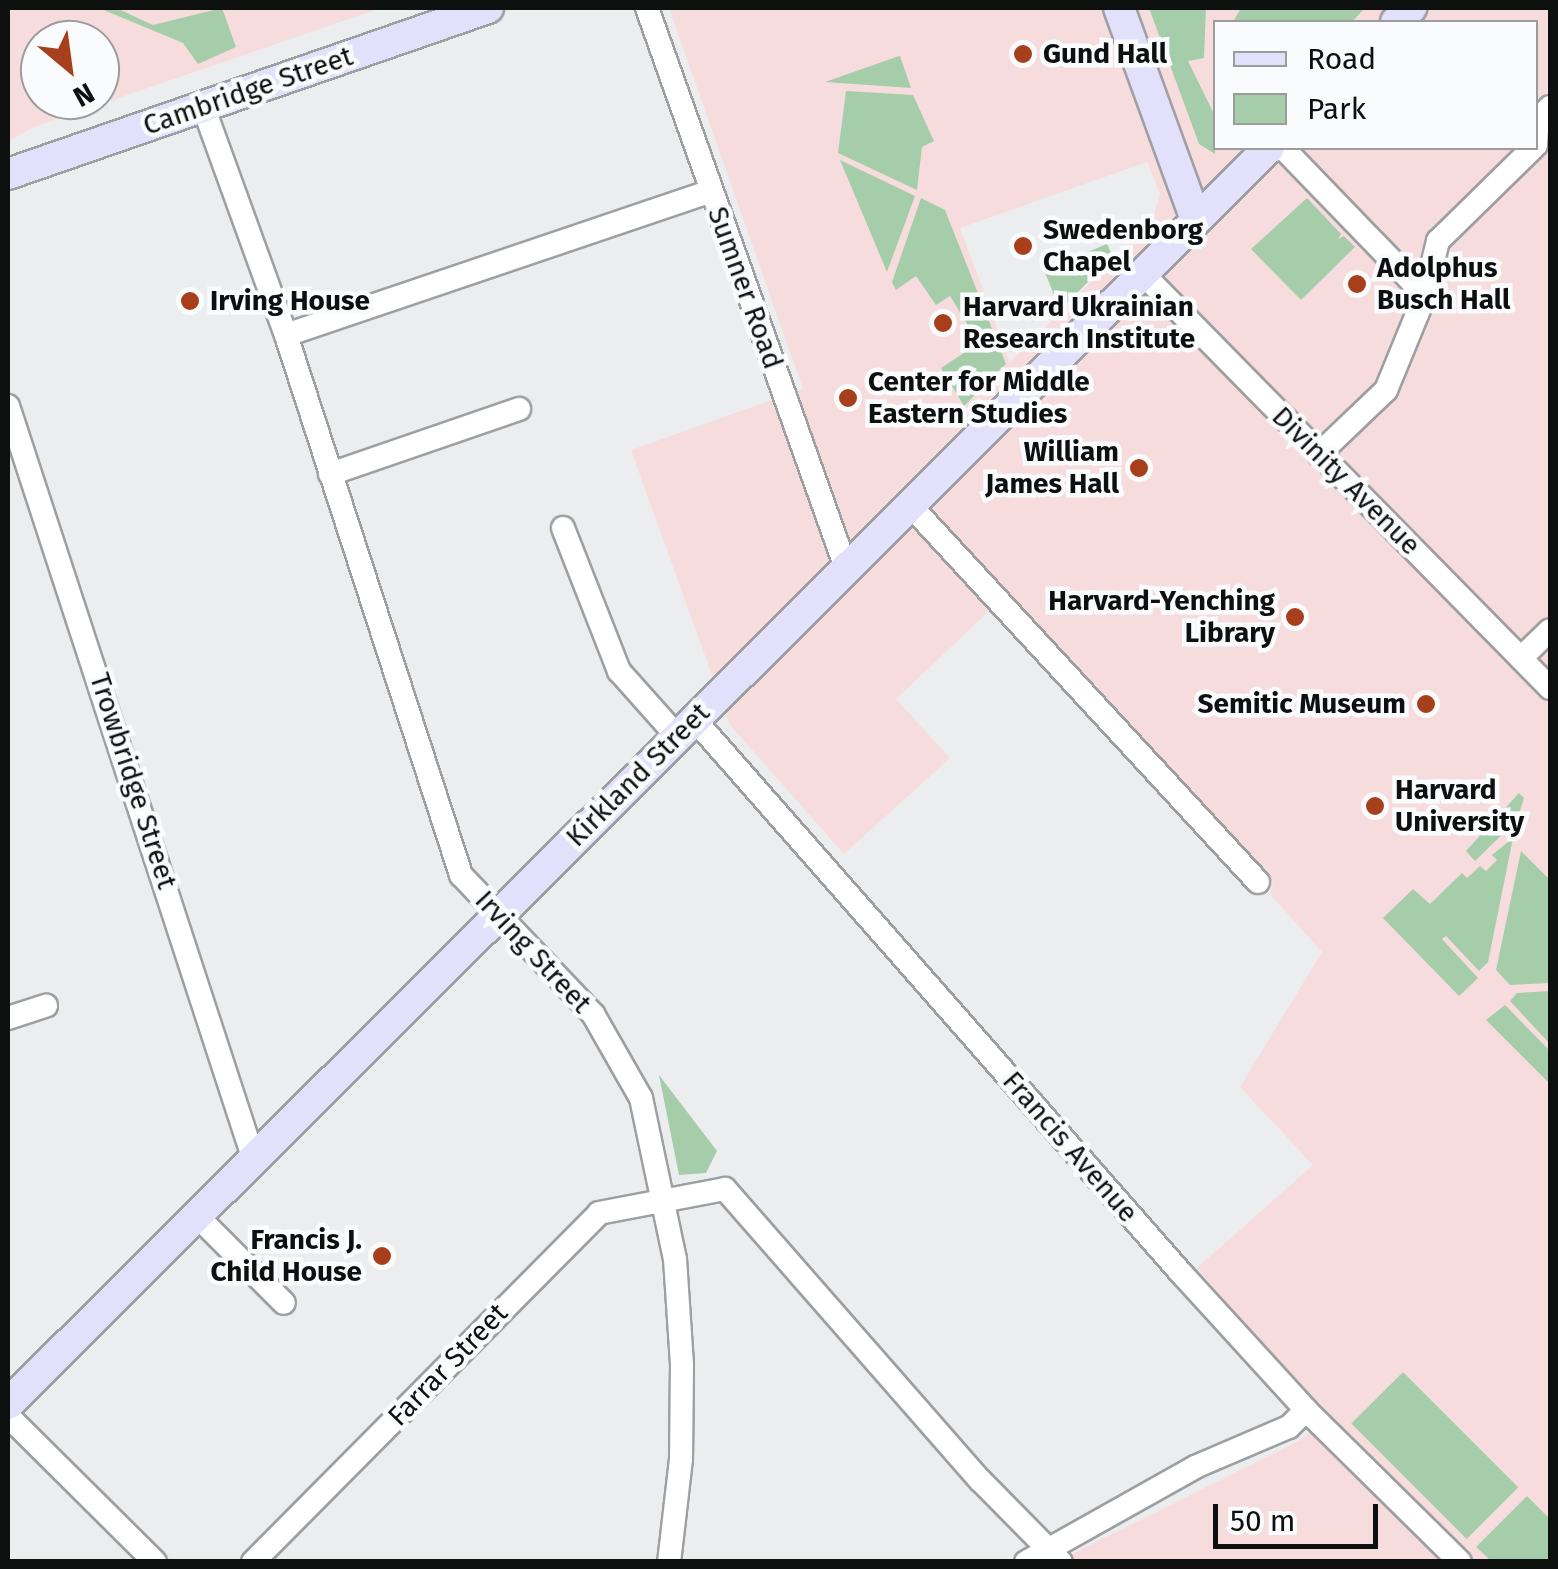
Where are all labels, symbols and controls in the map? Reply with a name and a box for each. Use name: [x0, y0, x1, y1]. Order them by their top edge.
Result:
north arrow: [20, 20, 120, 120]
legend: [1213, 20, 1538, 150]
place label: Gund Hall: [1043, 37, 1167, 71]
street label: Cambridge Street: [139, 39, 357, 143]
text: Road: [1307, 41, 1376, 77]
marker: Gund Hall: [1012, 43, 1034, 65]
text: N: [68, 76, 100, 114]
text: Park: [1307, 91, 1366, 127]
street label: Sumner Road: [700, 202, 790, 374]
place label: Swedenborg Chapel: [1043, 213, 1203, 279]
marker: Swedenborg Chapel: [1012, 235, 1034, 257]
place label: Adolphus Busch Hall: [1377, 251, 1510, 317]
marker: Adolphus Busch Hall: [1346, 273, 1368, 295]
place label: Irving House: [210, 284, 370, 318]
marker: Irving House: [179, 290, 201, 312]
place label: Harvard Ukrainian Research Institute: [963, 290, 1195, 356]
marker: Harvard Ukrainian Research Institute: [932, 312, 954, 334]
place label: Center for Middle Eastern Studies: [868, 365, 1090, 431]
marker: Center for Middle Eastern Studies: [837, 387, 859, 409]
street label: Divinity Avenue: [1265, 400, 1427, 562]
place label: William James Hall: [985, 435, 1119, 501]
marker: William James Hall: [1128, 457, 1150, 479]
place label: Harvard-Yenching Library: [1048, 584, 1275, 650]
marker: Harvard-Yenching Library: [1284, 606, 1306, 628]
street label: Trowbridge Street: [82, 669, 184, 893]
place label: Semitic Museum: [1198, 687, 1406, 721]
marker: Semitic Museum: [1415, 693, 1437, 715]
street label: Kirkland Street: [559, 696, 717, 854]
place label: Harvard University: [1395, 773, 1524, 839]
marker: Harvard University: [1364, 795, 1386, 817]
street label: Irving Street: [468, 884, 598, 1020]
street label: Francis Avenue: [995, 1065, 1145, 1229]
place label: Francis J. Child House: [211, 1223, 362, 1289]
marker: Francis J. Child House: [371, 1245, 393, 1267]
street label: Farrar Street: [381, 1297, 515, 1433]
scale bar: [1218, 1484, 1383, 1546]
text: 50 m: [1230, 1503, 1295, 1539]

